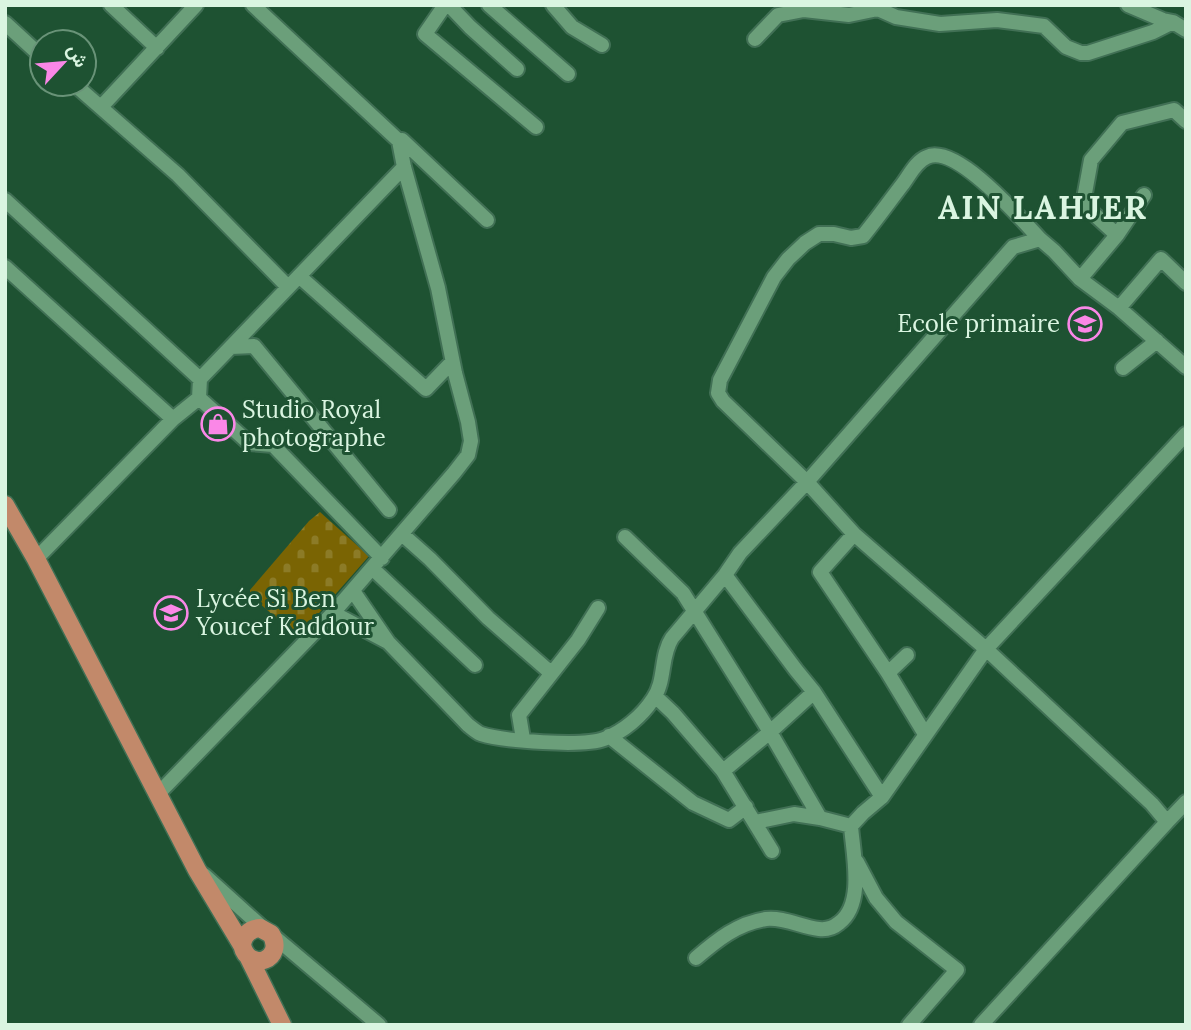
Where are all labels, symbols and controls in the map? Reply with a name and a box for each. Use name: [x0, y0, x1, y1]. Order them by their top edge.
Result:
north arrow: [28, 28, 98, 98]
text: ش: [62, 40, 94, 71]
district label: AIN LAHJER: [938, 187, 1148, 228]
school or university icon: Ecole primaire: [1066, 305, 1104, 343]
place label: Ecole primaire: [897, 308, 1060, 339]
place label: Studio Royal photographe: [242, 394, 386, 453]
shop icon: Studio Royal photographe: [199, 405, 237, 443]
place label: Lycée Si Ben Youcef Kaddour: [195, 583, 375, 642]
school or university icon: Lycée Si Ben Youcef Kaddour: [152, 594, 190, 632]

